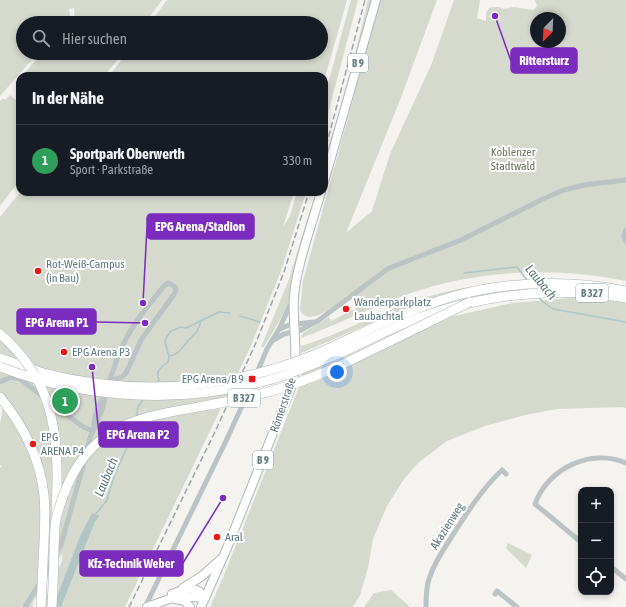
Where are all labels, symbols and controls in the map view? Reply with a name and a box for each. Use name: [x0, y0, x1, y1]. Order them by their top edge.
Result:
north arrow: [530, 12, 566, 48]
search box: [16, 16, 328, 60]
icon: search: [30, 27, 52, 49]
text: Hier suchen: [62, 30, 127, 47]
callout: Rittersturz: [511, 48, 577, 73]
text: Rittersturz: [519, 53, 569, 68]
road number: B 9: [348, 54, 368, 72]
text: In der Nähe: [32, 88, 104, 108]
text: Sportpark Oberwerth: [70, 145, 185, 162]
park label: Koblenzer Stadtwald: [491, 145, 536, 173]
text: 1: [42, 153, 48, 168]
text: 330 m: [283, 153, 312, 168]
text: Sport · Parkstraße: [70, 162, 153, 177]
callout: EPG Arena/Stadion: [147, 214, 254, 239]
text: EPG Arena/Stadion: [155, 219, 245, 234]
place label: Rot-Weiß-Campus (in Bau): [46, 257, 125, 285]
water label: Laubach: [522, 262, 560, 303]
marker: Rot-Weiß-Campus (in Bau): [33, 266, 43, 276]
road number: B 327: [576, 284, 608, 302]
place label: Wanderparkplatz Laubachtal: [354, 295, 431, 323]
marker: Wanderparkplatz Laubachtal: [341, 304, 351, 314]
callout: EPG Arena P1: [17, 309, 96, 334]
text: EPG Arena P1: [25, 315, 89, 330]
place label: EPG Arena P3: [72, 345, 130, 359]
marker: EPG Arena P3: [59, 347, 69, 357]
your location: [327, 362, 347, 382]
place label: EPG Arena/B 9: [182, 372, 244, 386]
marker: EPG Arena/B 9: [247, 374, 257, 384]
street label: Römerstraße: [267, 376, 299, 434]
pin: 1: [52, 386, 78, 416]
road number: B 327: [228, 389, 260, 407]
callout: EPG Arena P2: [99, 422, 178, 447]
text: EPG Arena P2: [106, 427, 170, 442]
place label: EPG ARENA P4: [41, 430, 84, 458]
marker: EPG ARENA P4: [28, 439, 38, 449]
road number: B 9: [253, 451, 273, 469]
water label: Laubach: [91, 455, 121, 499]
map controls: [578, 487, 614, 595]
button: +: [578, 487, 614, 523]
street label: Akazienweg: [427, 499, 467, 552]
button: −: [578, 523, 614, 559]
place label: Aral: [225, 530, 244, 544]
marker: Aral: [212, 532, 222, 542]
callout: Kfz-Technik Weber: [80, 551, 183, 576]
text: Kfz-Technik Weber: [88, 556, 176, 571]
button: locate: [578, 559, 614, 595]

